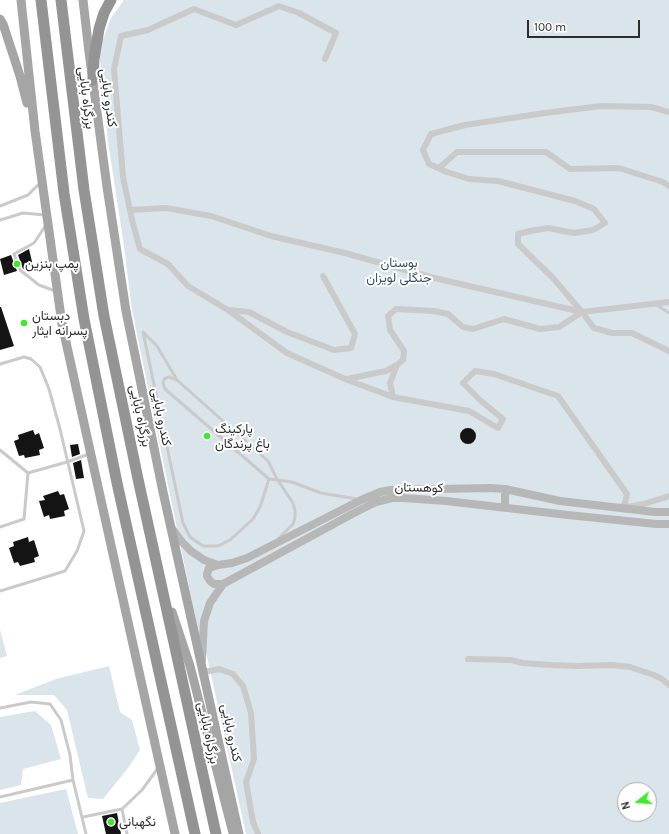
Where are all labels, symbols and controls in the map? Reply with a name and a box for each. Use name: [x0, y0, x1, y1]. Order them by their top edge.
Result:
scale bar: [529, 12, 642, 38]
text: 100 m: [534, 20, 566, 34]
street label: بزرگراه بابایی: [74, 66, 98, 130]
street label: کندرو بابایی: [96, 68, 120, 128]
park label: بوستان جنگلی لویزان: [366, 255, 432, 286]
place label: پمپ بنزین: [25, 256, 79, 272]
marker: پمپ بنزین: [12, 259, 22, 269]
place label: دبستان پسرانه ایثار: [32, 308, 88, 339]
marker: دبستان پسرانه ایثار: [19, 318, 29, 328]
street label: بزرگراه بابایی: [126, 384, 154, 448]
street label: کندرو بابایی: [148, 387, 174, 447]
place label: پارکینگ باغ پرندگان: [215, 421, 270, 452]
marker: پارکینگ باغ پرندگان: [202, 431, 212, 441]
street label: کوهستان: [394, 480, 444, 496]
street label: بزرگراه بابایی: [194, 701, 222, 765]
street label: کندرو بابایی: [217, 703, 245, 763]
north arrow: [617, 782, 657, 822]
text: N: [619, 800, 633, 811]
place label: نگهبانی: [119, 814, 156, 830]
marker: نگهبانی: [106, 817, 116, 827]

